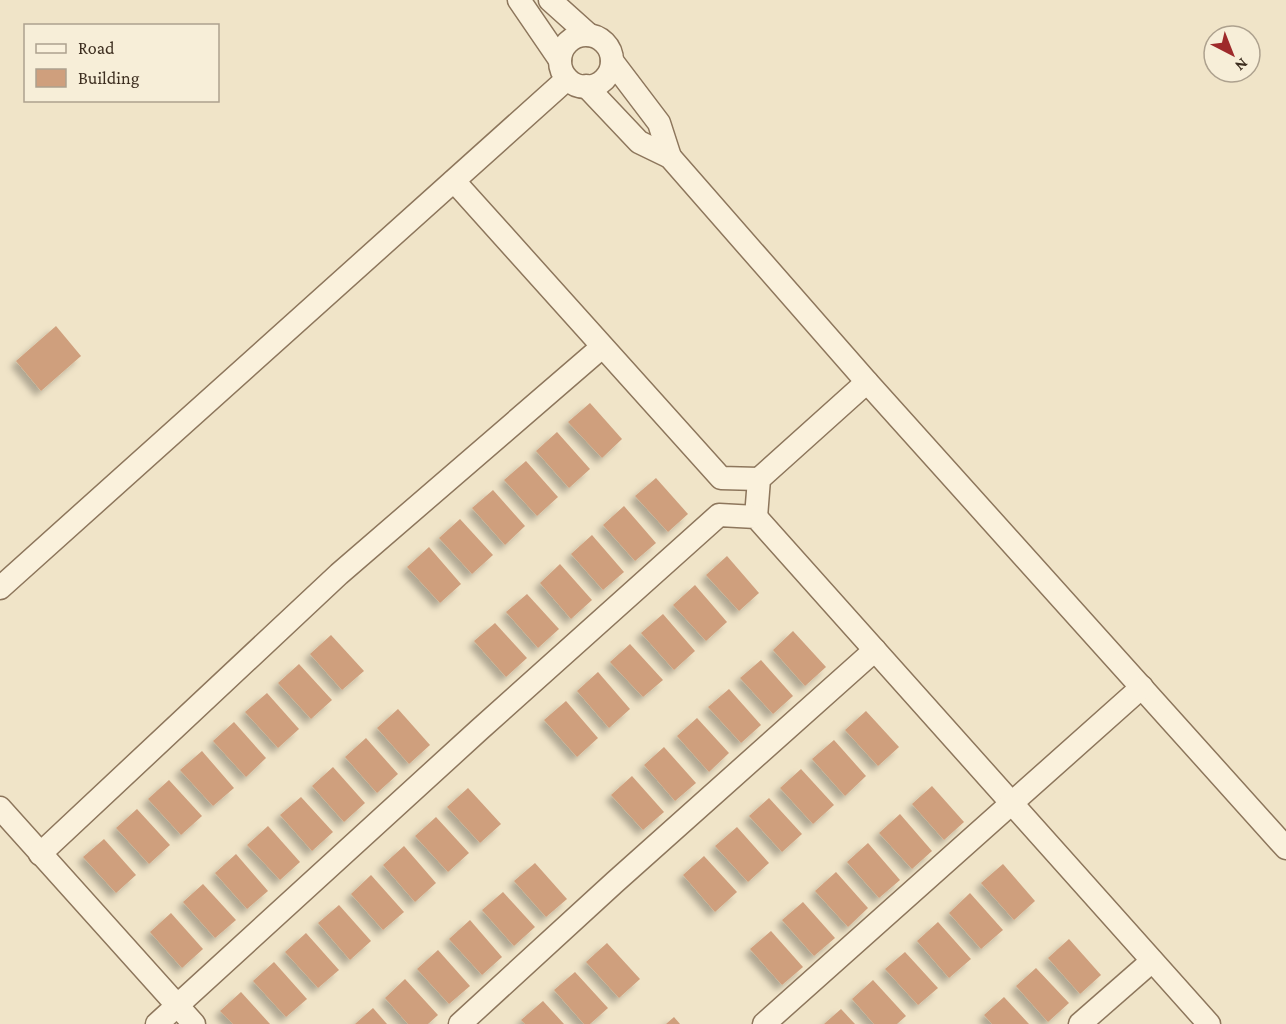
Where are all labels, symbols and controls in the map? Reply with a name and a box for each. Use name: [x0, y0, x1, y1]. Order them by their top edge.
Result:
legend: [24, 24, 219, 102]
north arrow: [1202, 24, 1262, 84]
text: Road: [78, 38, 115, 58]
text: N: [1232, 55, 1251, 75]
text: Building: [78, 68, 140, 88]

